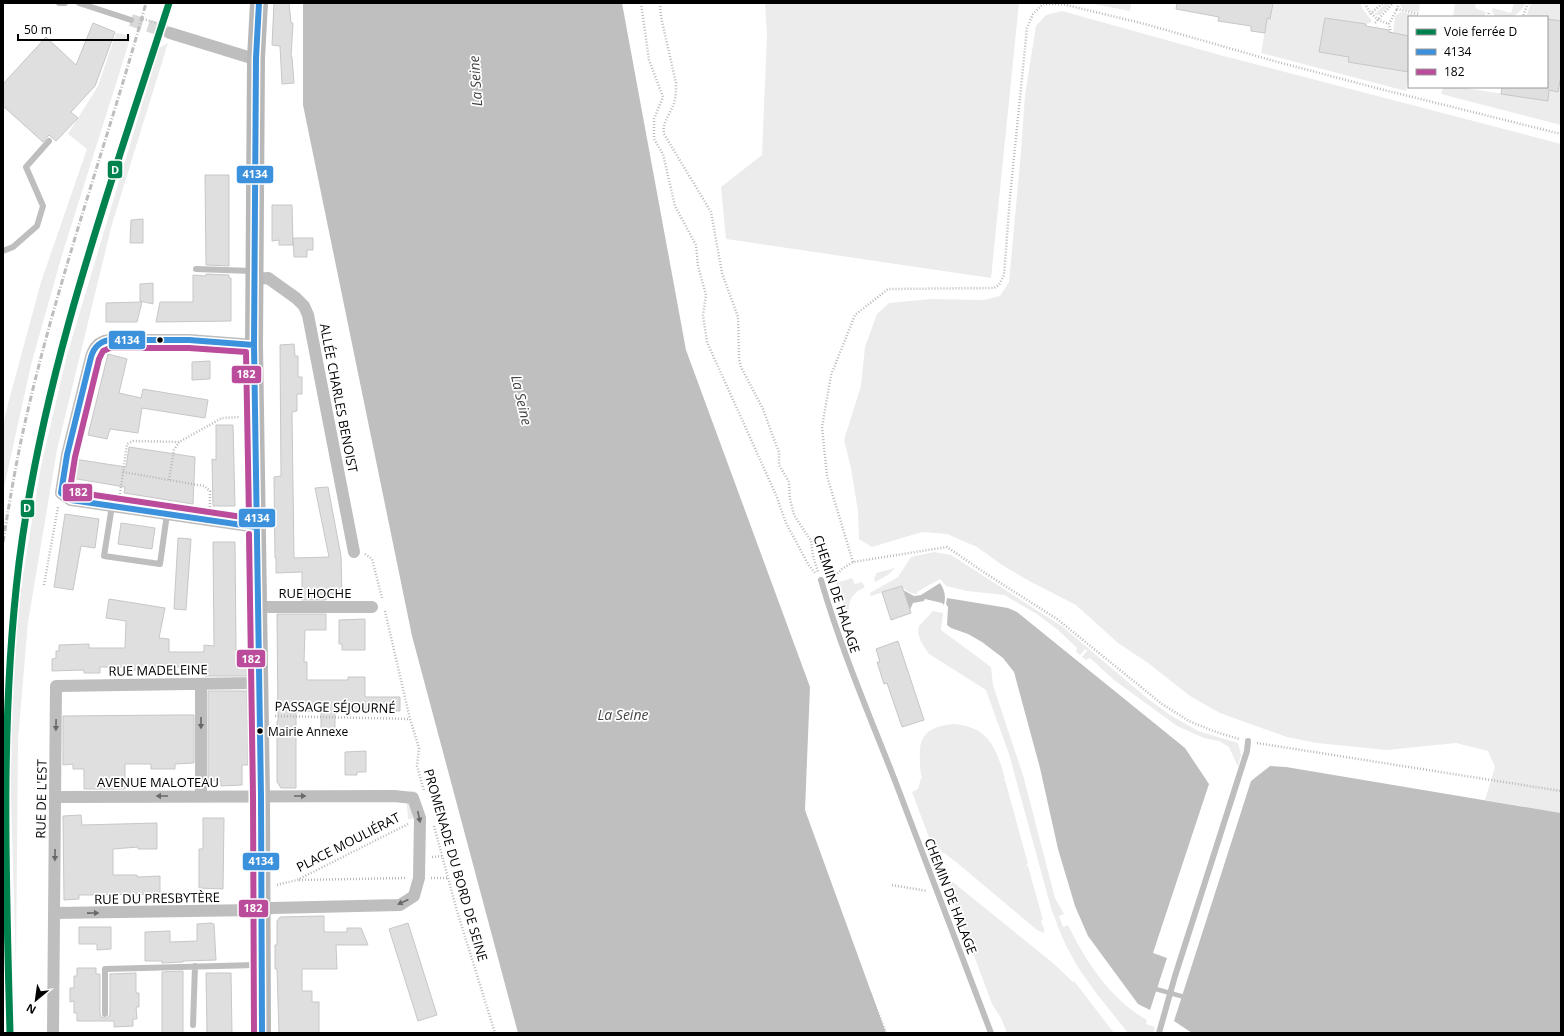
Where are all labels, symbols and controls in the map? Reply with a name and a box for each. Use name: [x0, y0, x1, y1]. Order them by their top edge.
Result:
scale bar: [18, 16, 128, 42]
legend: [1408, 16, 1548, 88]
text: 50 m: [24, 21, 52, 38]
text: Voie ferrée D: [1444, 23, 1517, 40]
text: 4134: [1444, 43, 1472, 60]
water label: La Seine: [464, 55, 486, 107]
text: 182: [1444, 63, 1465, 80]
line badge: D: [107, 160, 123, 179]
text: D: [111, 162, 119, 177]
line badge: 4134: [236, 165, 274, 184]
text: 4134: [242, 166, 268, 181]
street label: ALLÉE CHARLES BENOIST: [316, 322, 362, 475]
line badge: 4134: [108, 330, 146, 350]
text: 4134: [114, 332, 140, 347]
unlabelled marker: [155, 335, 165, 345]
line badge: 182: [231, 365, 262, 384]
text: 182: [237, 366, 255, 381]
water label: La Seine: [507, 373, 537, 427]
line badge: 182: [62, 483, 93, 502]
text: 182: [69, 484, 87, 499]
line badge: D: [20, 499, 35, 518]
text: D: [23, 500, 31, 515]
line badge: 4134: [238, 508, 276, 528]
text: 4134: [244, 510, 270, 525]
street label: CHEMIN DE HALAGE: [809, 533, 865, 655]
street label: RUE HOCHE: [279, 584, 351, 602]
line badge: 182: [236, 649, 266, 668]
text: 182: [242, 651, 260, 666]
street label: RUE MADELEINE: [108, 660, 208, 680]
street label: PASSAGE SÉJOURNÉ: [274, 697, 396, 717]
water label: La Seine: [598, 705, 648, 724]
one-way arrow: [198, 717, 204, 730]
one-way arrow: [53, 719, 59, 732]
place label: Mairie Annexe: [268, 723, 349, 740]
marker: Mairie Annexe: [255, 726, 265, 736]
street label: RUE DE L'EST: [31, 758, 51, 839]
street label: PROMENADE DU BORD DE SEINE: [420, 767, 492, 963]
street label: AVENUE MALOTEAU: [97, 773, 219, 791]
one-way arrow: [156, 793, 168, 800]
one-way arrow: [294, 793, 307, 799]
street label: PLACE MOULIÉRAT: [293, 808, 404, 876]
one-way arrow: [416, 810, 422, 823]
street label: CHEMIN DE HALAGE: [921, 835, 981, 957]
one-way arrow: [51, 849, 58, 861]
line badge: 4134: [242, 852, 280, 871]
text: 4134: [248, 853, 274, 868]
street label: RUE DU PRESBYTÈRE: [94, 888, 220, 908]
line badge: 182: [238, 899, 269, 918]
one-way arrow: [397, 899, 409, 905]
text: 182: [244, 900, 262, 915]
one-way arrow: [87, 910, 100, 916]
north arrow: [16, 980, 56, 1020]
text: N: [23, 1000, 38, 1018]

